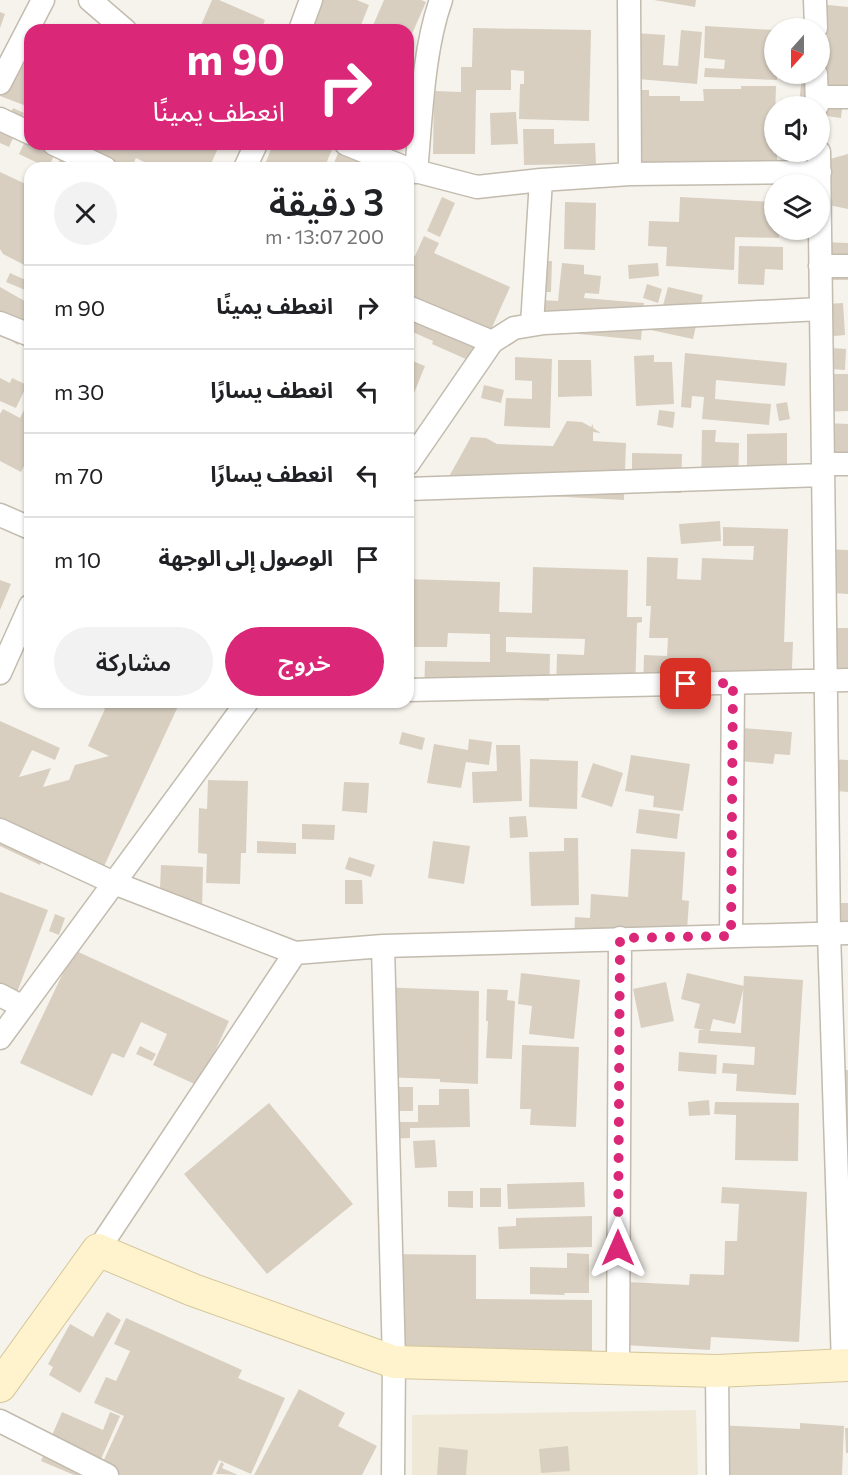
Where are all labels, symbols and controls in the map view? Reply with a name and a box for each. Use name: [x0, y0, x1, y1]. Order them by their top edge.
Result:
north arrow: [764, 18, 830, 84]
map controls: [764, 18, 830, 240]
text: 90 m: [186, 32, 285, 84]
icon: right: [306, 48, 384, 126]
text: انعطف يمينًا: [152, 94, 285, 127]
button: sound: [764, 96, 830, 162]
button: layers: [764, 174, 830, 240]
text: 3 دقيقة: [269, 179, 384, 223]
button: close: [54, 182, 117, 245]
text: 200 m · 13:07: [265, 224, 384, 248]
icon: right: [351, 291, 384, 324]
text: انعطف يمينًا: [216, 292, 333, 319]
text: 90 m: [54, 294, 105, 321]
icon: left: [351, 375, 384, 408]
text: انعطف يسارًا: [211, 376, 333, 403]
text: 30 m: [54, 378, 104, 405]
icon: left: [351, 459, 384, 492]
text: انعطف يسارًا: [211, 460, 333, 487]
text: 70 m: [54, 462, 103, 489]
icon: arrive: [351, 543, 384, 576]
text: الوصول إلى الوجهة: [158, 544, 333, 571]
text: 10 m: [54, 546, 101, 573]
button: مشاركة: [54, 627, 213, 696]
button: خروج: [225, 627, 384, 696]
pin: [660, 658, 711, 709]
icon: arrive: [669, 667, 702, 700]
position arrow: [586, 1216, 650, 1280]

